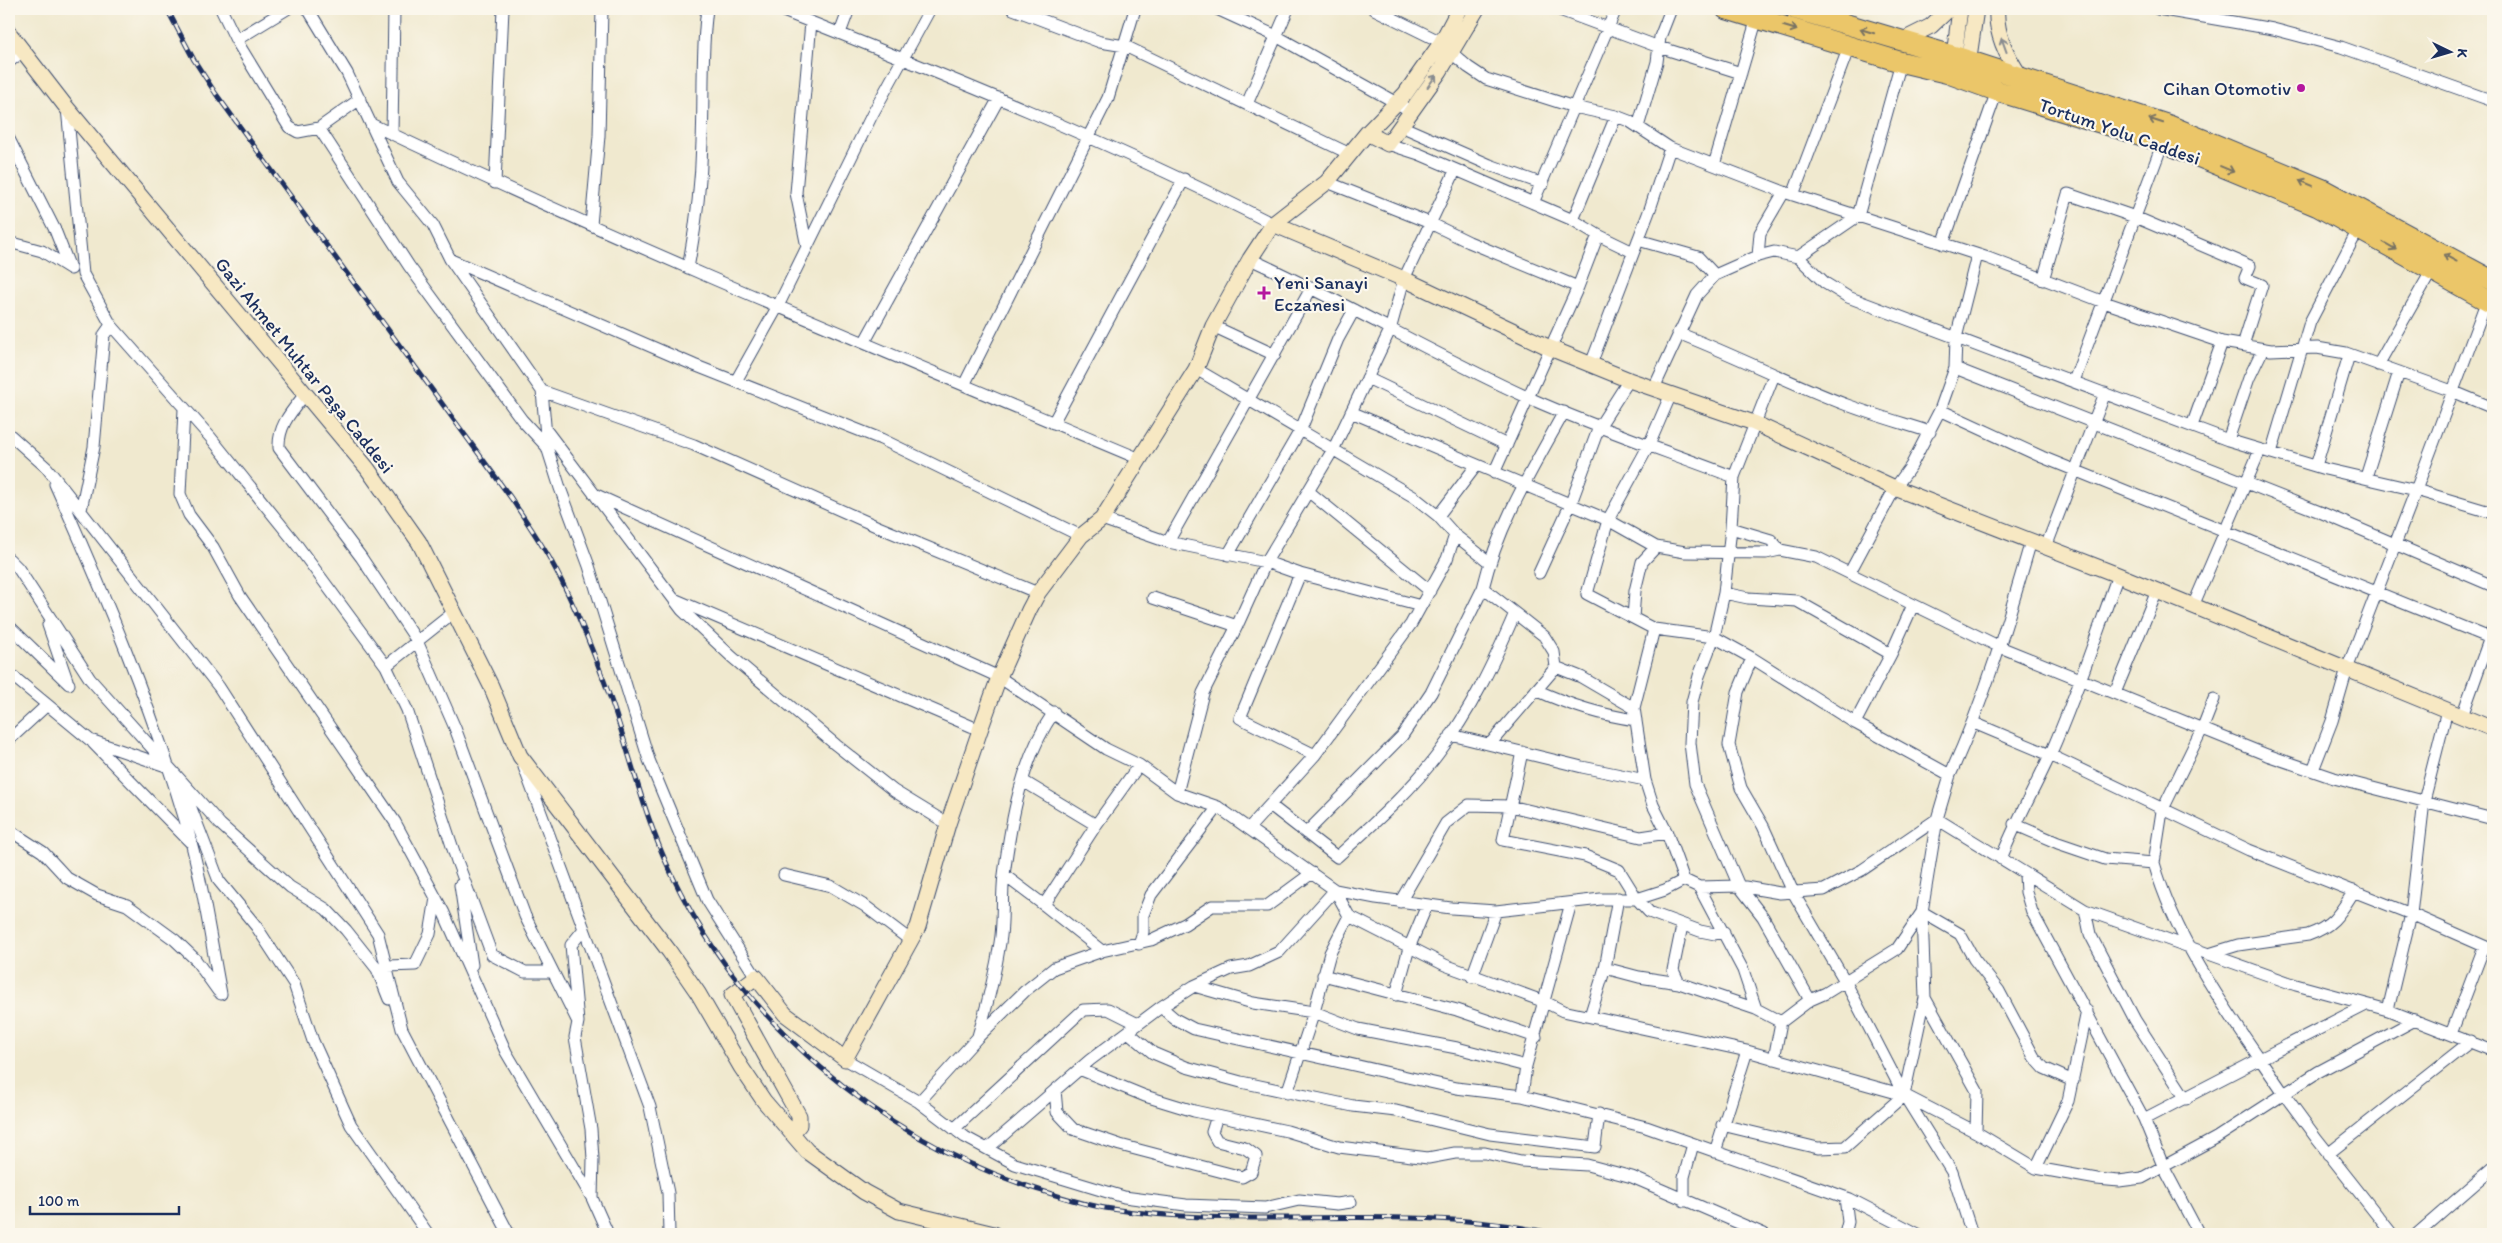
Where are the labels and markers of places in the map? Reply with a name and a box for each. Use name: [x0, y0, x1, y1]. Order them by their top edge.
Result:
place label: Cihan Otomotiv: [2163, 77, 2291, 100]
marker: Cihan Otomotiv: [2295, 82, 2307, 94]
place label: Yeni Sanayi Eczanesi: [1274, 271, 1368, 316]
marker: Yeni Sanayi Eczanesi: [1258, 287, 1270, 299]

